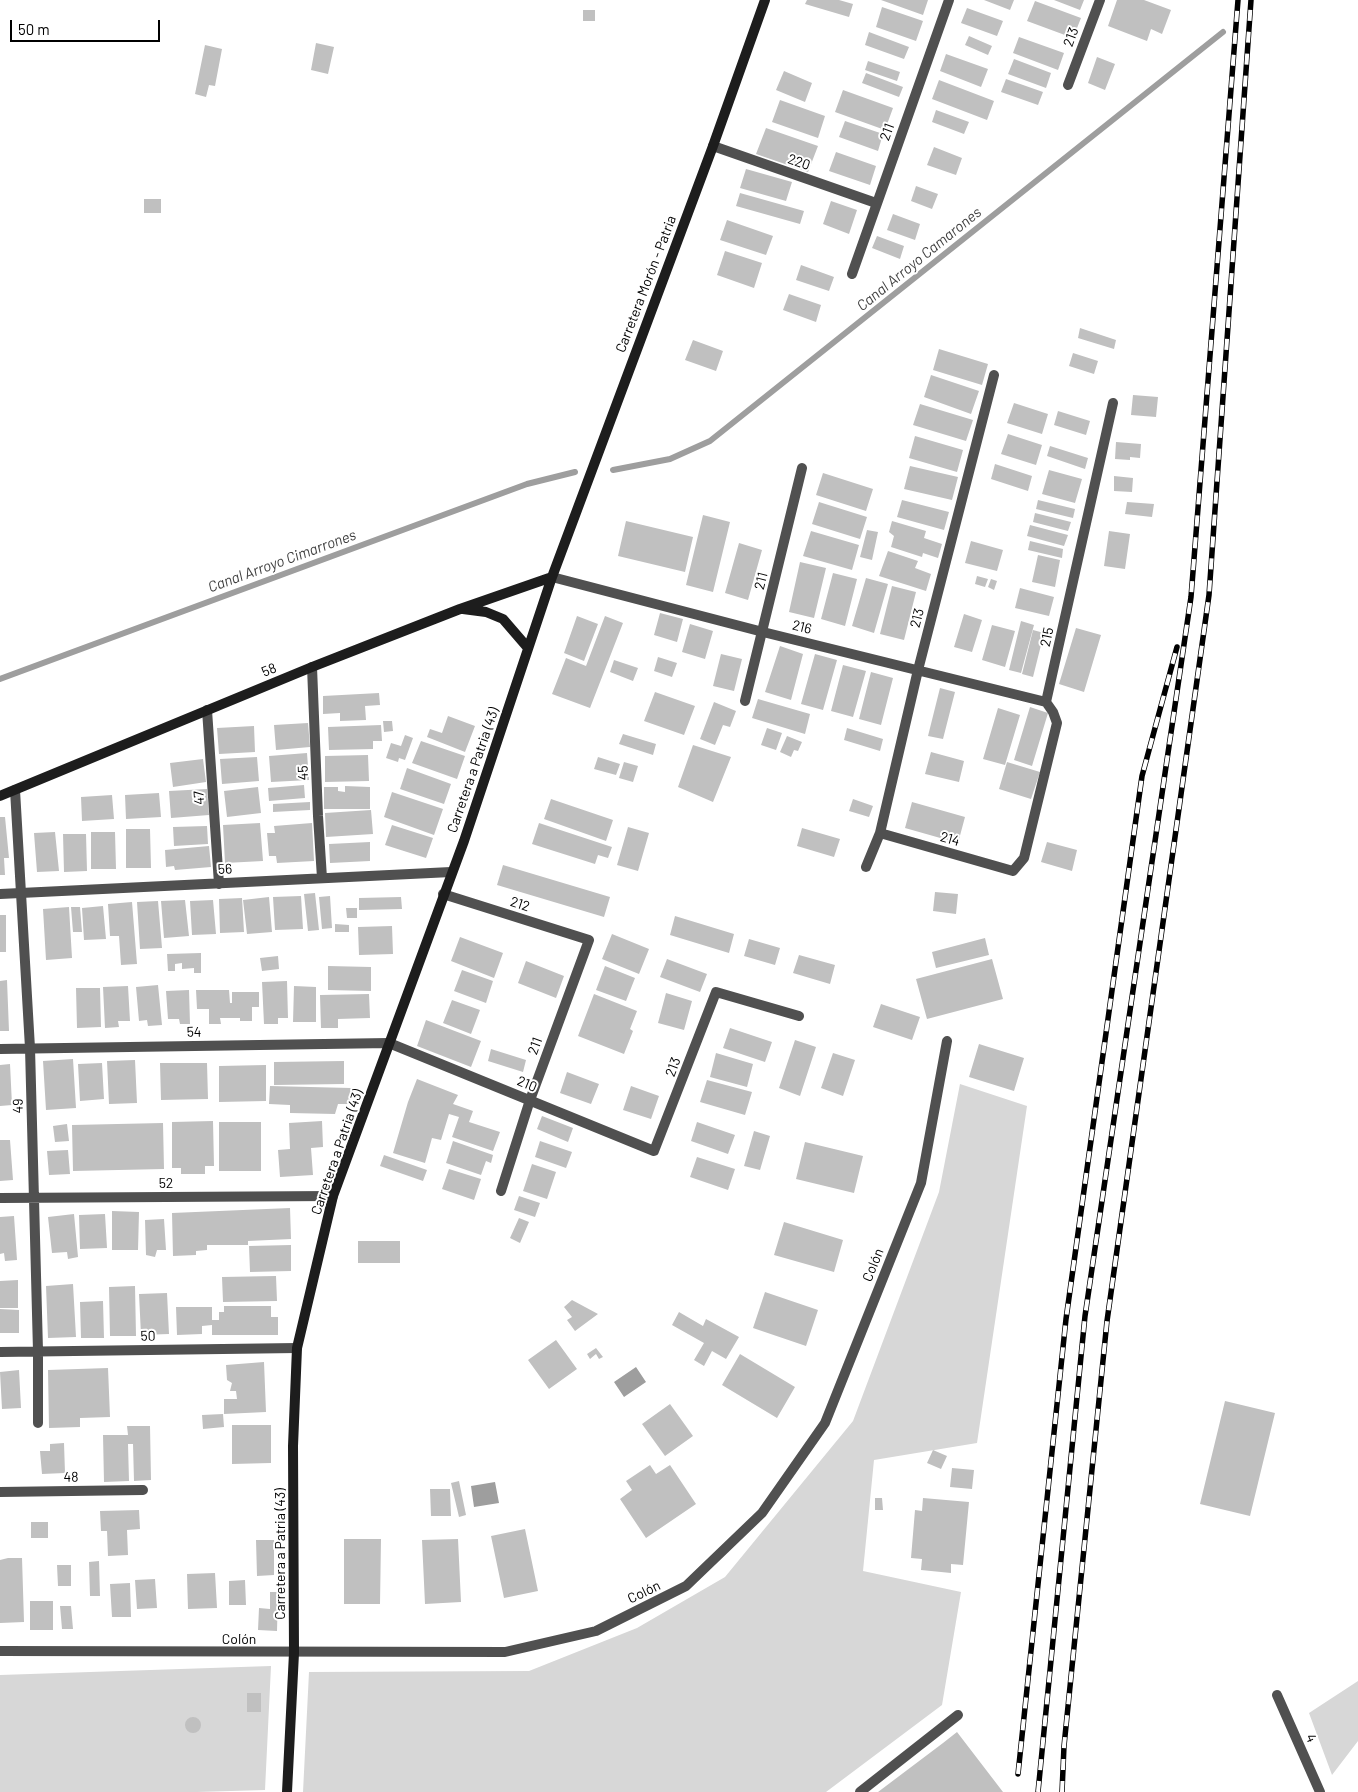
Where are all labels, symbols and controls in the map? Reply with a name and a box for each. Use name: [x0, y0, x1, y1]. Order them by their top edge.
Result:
scale bar: [12, 10, 162, 42]
text: 50 m: [18, 20, 50, 38]
street label: 213: [1060, 25, 1082, 49]
street label: 211: [876, 121, 898, 143]
street label: 220: [785, 150, 813, 174]
water label: Canal Arroyo Camarones: [853, 203, 985, 315]
street label: Carretera Morón - Patria: [612, 213, 680, 355]
water label: Canal Arroyo Cimarrones: [205, 526, 359, 596]
street label: 211: [751, 571, 771, 591]
street label: 213: [907, 607, 927, 629]
street label: 216: [791, 617, 813, 637]
street label: 215: [1037, 626, 1057, 648]
street label: 58: [259, 659, 279, 681]
street label: Carretera a Patria (43): [444, 705, 502, 835]
street label: 45: [294, 765, 312, 781]
street label: 47: [190, 790, 208, 806]
street label: 214: [938, 828, 962, 850]
street label: 56: [217, 860, 233, 878]
street label: 212: [508, 893, 532, 915]
street label: 54: [186, 1023, 202, 1041]
street label: 211: [524, 1035, 546, 1057]
street label: 213: [662, 1055, 684, 1079]
street label: 210: [515, 1072, 539, 1096]
street label: Carretera a Patria (43): [308, 1087, 366, 1217]
street label: 49: [9, 1098, 27, 1114]
street label: 52: [159, 1175, 173, 1191]
street label: Colón: [859, 1246, 887, 1284]
street label: 50: [140, 1327, 156, 1345]
street label: 48: [63, 1468, 79, 1486]
street label: Carretera a Patria (43): [272, 1488, 288, 1620]
street label: Colón: [625, 1577, 663, 1607]
street label: Colón: [222, 1631, 256, 1647]
street label: 4: [1302, 1731, 1320, 1745]

